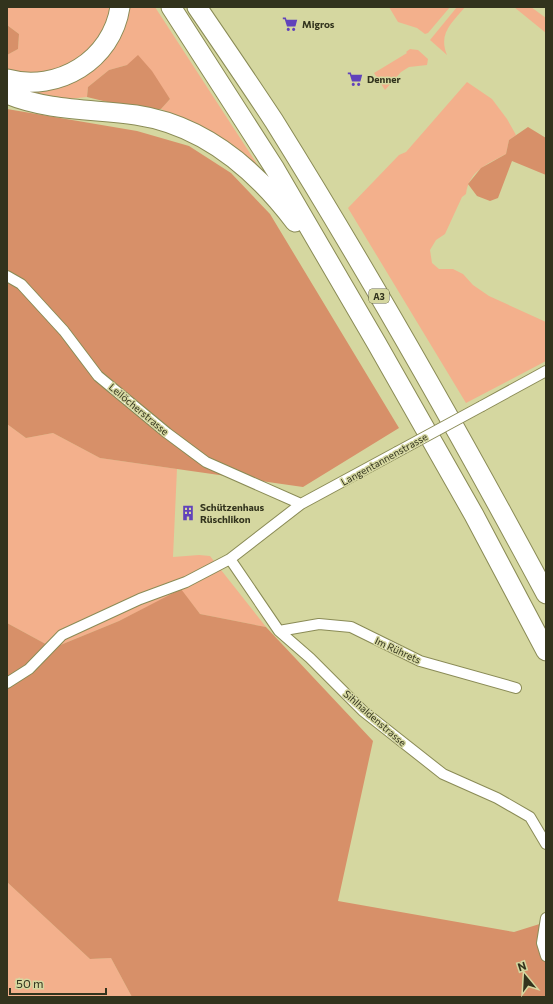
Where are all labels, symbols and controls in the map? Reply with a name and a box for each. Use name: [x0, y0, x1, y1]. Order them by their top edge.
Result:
supermarket icon: Migros: [281, 15, 299, 33]
place label: Migros: [302, 18, 335, 30]
supermarket icon: Denner: [346, 70, 364, 88]
place label: Denner: [367, 73, 401, 85]
road number: A3: [369, 289, 389, 303]
street label: Leilöcherstrasse: [107, 381, 171, 437]
street label: Langentannenstrasse: [339, 430, 429, 488]
place label: Schützenhaus Rüschlikon: [200, 501, 265, 525]
building icon: Schützenhaus Rüschlikon: [179, 504, 197, 522]
street label: Im Rührets: [373, 634, 423, 666]
street label: Sihlhaldenstrasse: [341, 688, 409, 748]
north arrow: [505, 956, 545, 996]
text: N: [516, 959, 528, 973]
scale bar: [10, 970, 106, 996]
text: 50 m: [16, 976, 44, 990]

